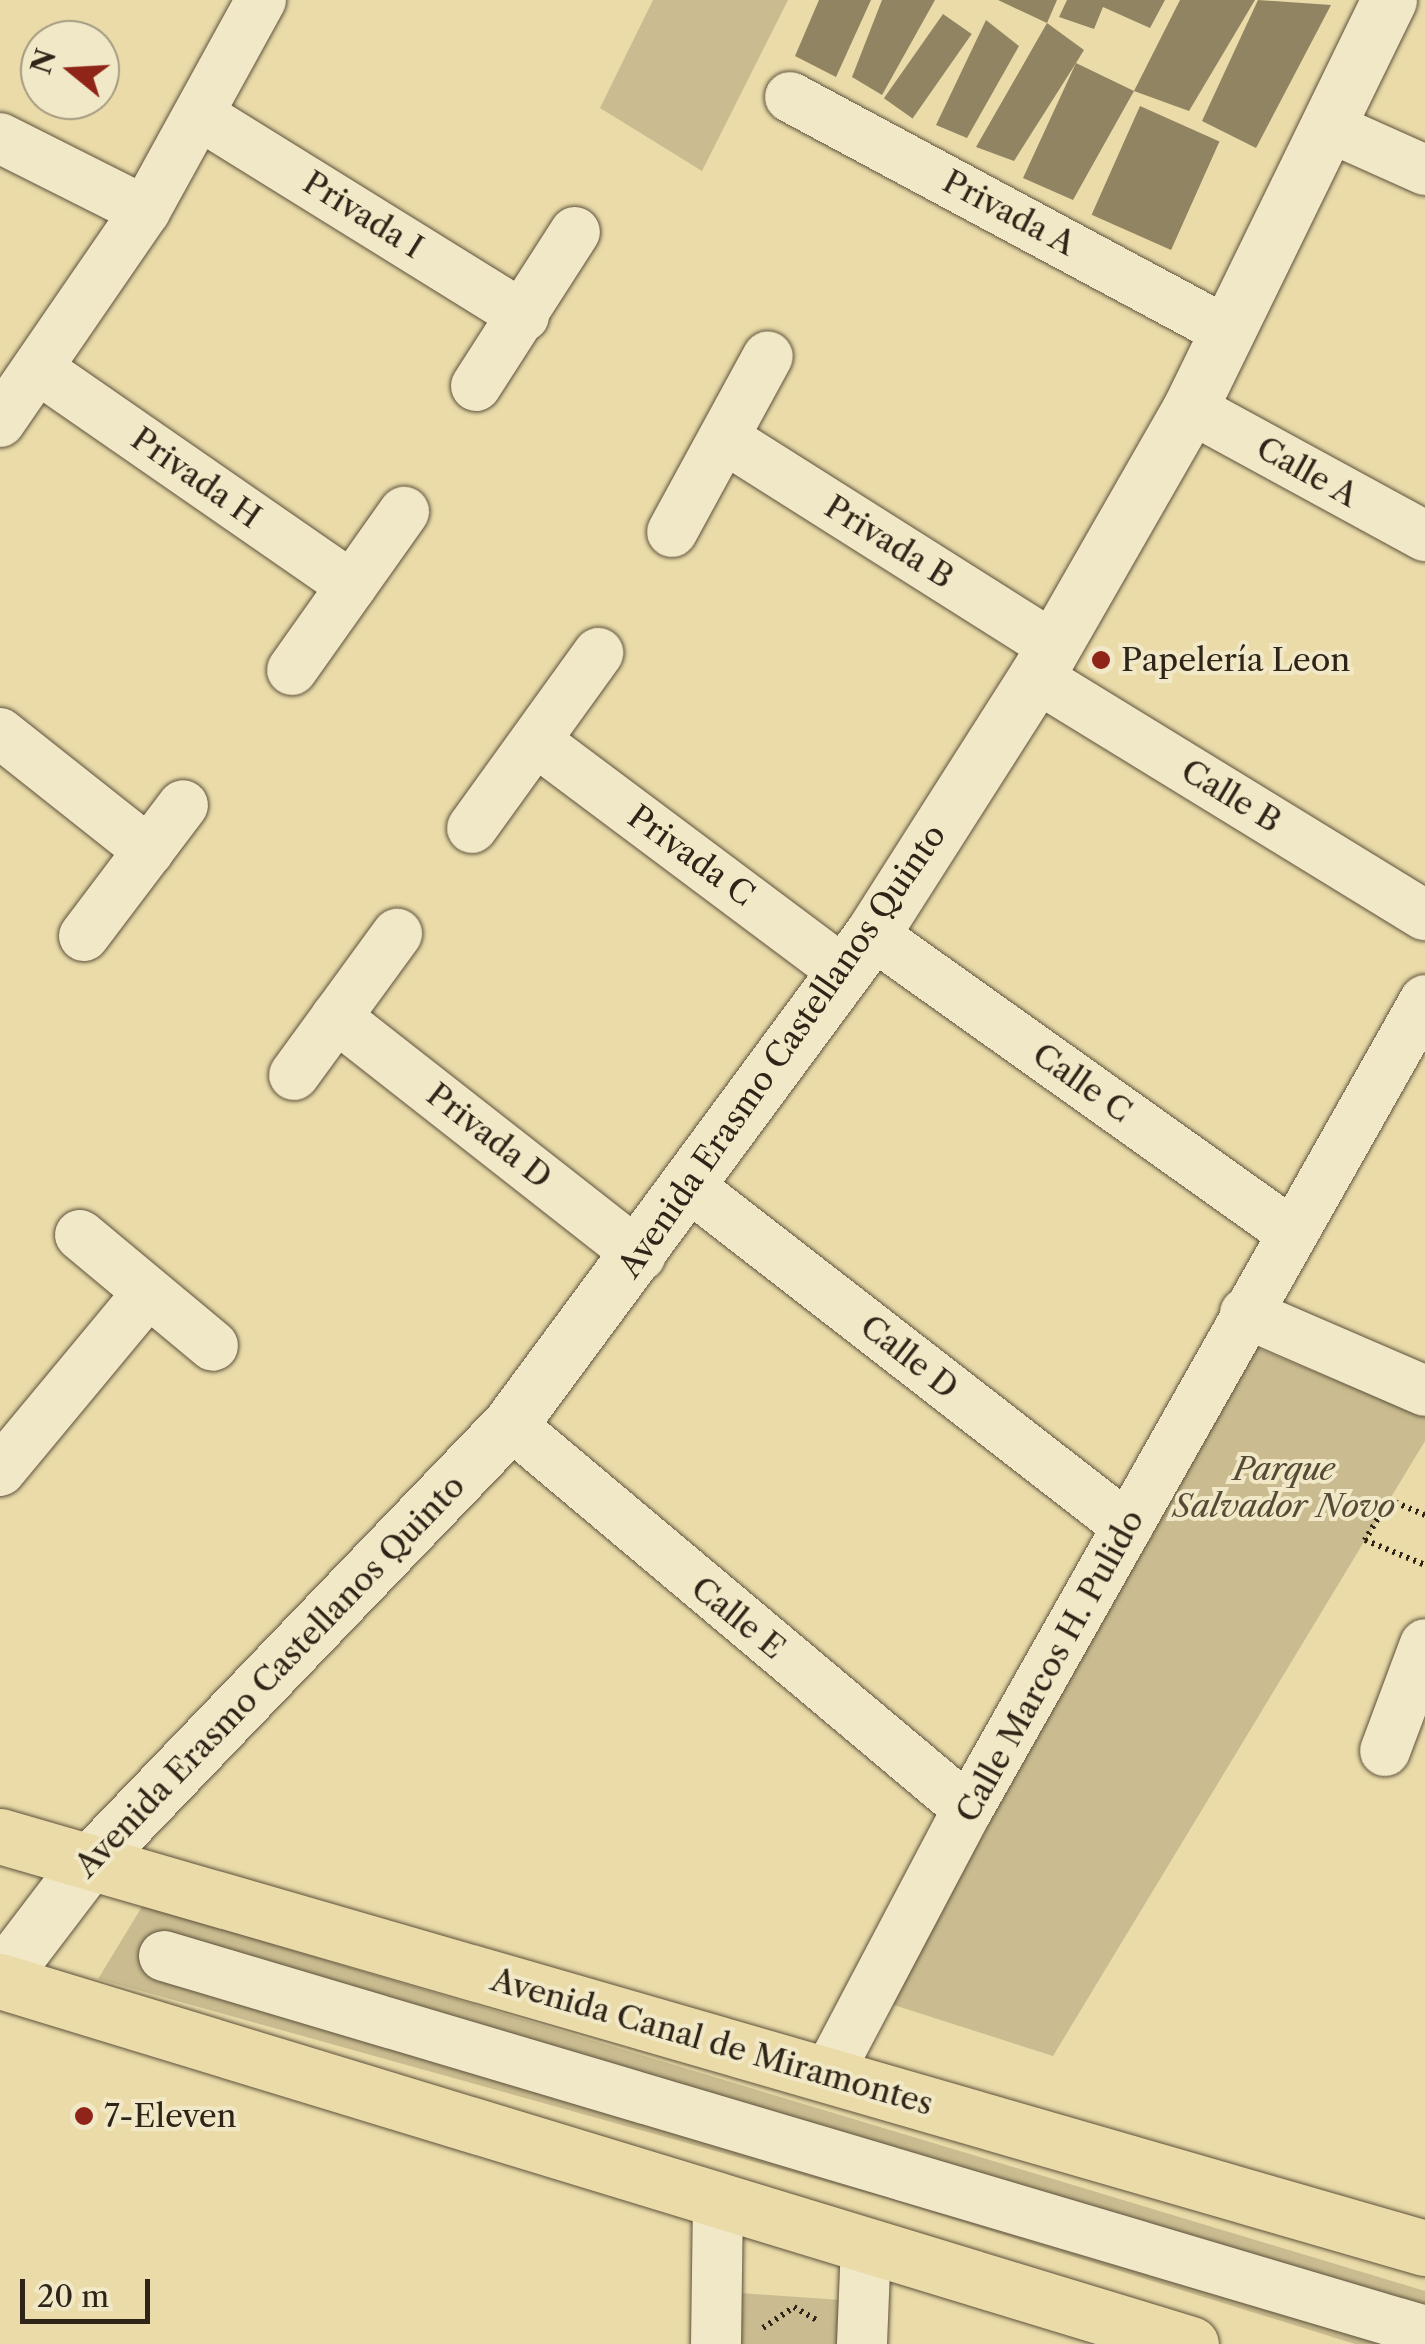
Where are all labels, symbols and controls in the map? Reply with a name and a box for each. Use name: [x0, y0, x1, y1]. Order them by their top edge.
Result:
north arrow: [20, 20, 120, 120]
text: N: [23, 45, 63, 78]
street label: Privada A: [936, 162, 1082, 264]
street label: Privada I: [296, 163, 430, 267]
street label: Privada H: [124, 419, 268, 537]
street label: Calle A: [1249, 428, 1365, 516]
street label: Privada B: [818, 487, 960, 597]
place label: Papelería Leon: [1121, 641, 1351, 679]
marker: Papelería Leon: [1090, 649, 1112, 671]
street label: Calle B: [1174, 751, 1288, 841]
street label: Privada C: [620, 797, 762, 915]
street label: Avenida Erasmo Castellanos Quinto: [610, 817, 954, 1285]
street label: Calle C: [1025, 1035, 1139, 1131]
street label: Privada D: [419, 1075, 559, 1197]
street label: Calle D: [853, 1307, 965, 1407]
park label: Parque Salvador Novo: [1173, 1451, 1395, 1526]
street label: Avenida Erasmo Castellanos Quinto: [67, 1467, 473, 1885]
street label: Calle Marcos H. Pulido: [948, 1503, 1152, 1829]
street label: Calle E: [684, 1569, 792, 1667]
street label: Avenida Canal de Miramontes: [487, 1960, 937, 2124]
place label: 7-Eleven: [104, 2097, 237, 2135]
marker: 7-Eleven: [73, 2105, 95, 2127]
scale bar: [25, 2259, 155, 2321]
text: 20 m: [37, 2278, 109, 2315]

